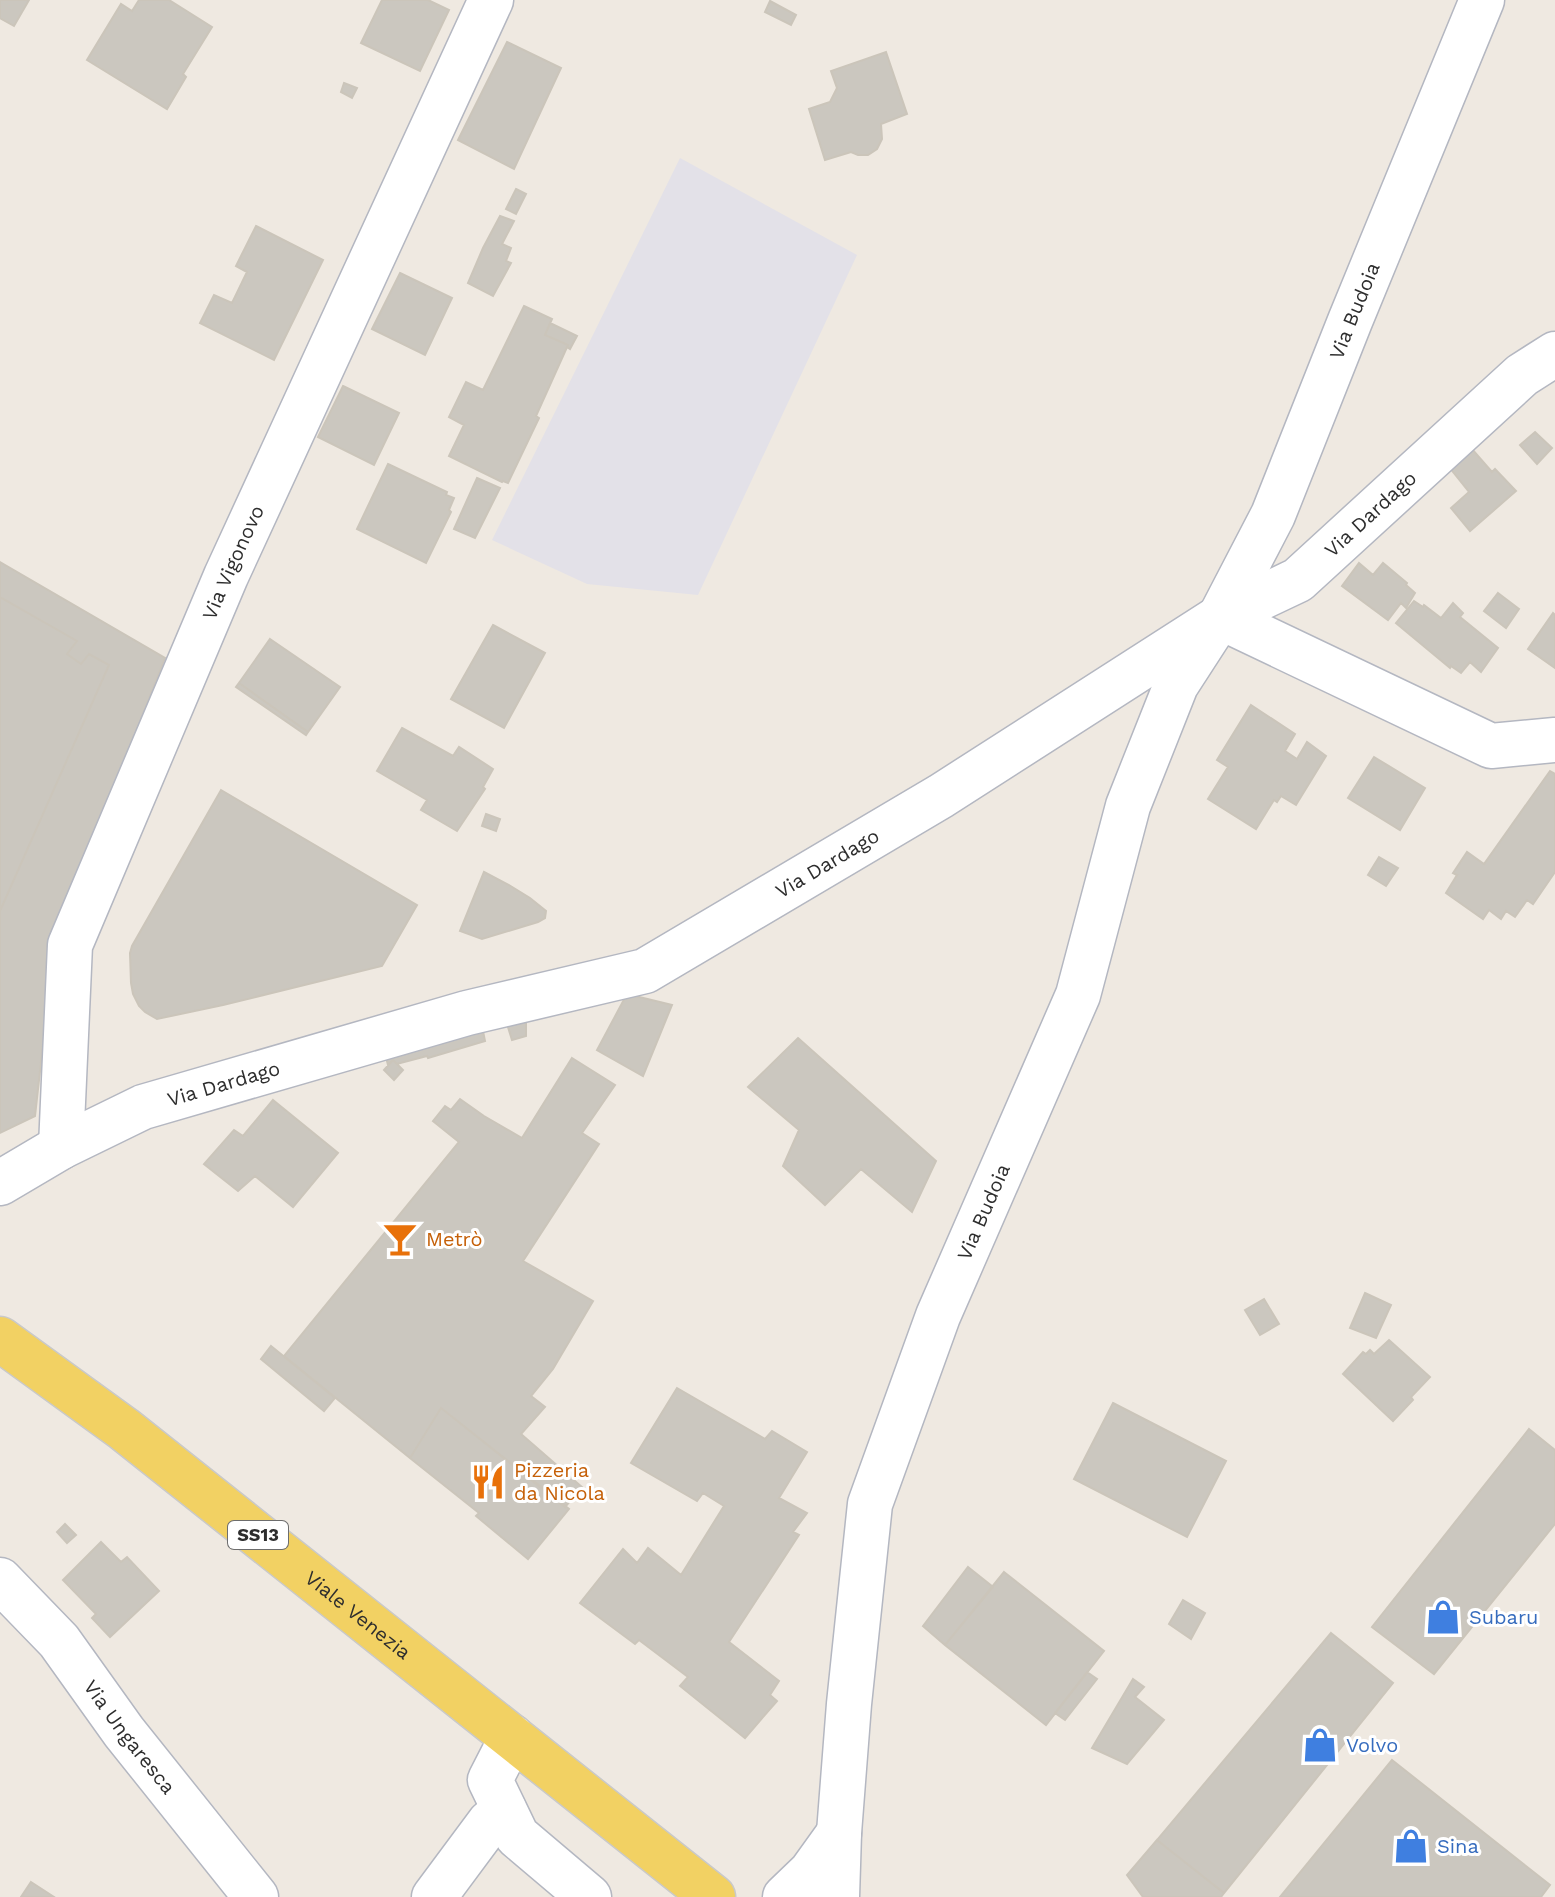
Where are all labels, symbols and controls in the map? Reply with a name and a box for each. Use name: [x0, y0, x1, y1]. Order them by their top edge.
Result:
street label: Via Budoia: [1324, 259, 1385, 363]
street label: Via Dardago: [1319, 466, 1421, 562]
street label: Via Vigonovo: [197, 501, 269, 623]
street label: Via Dardago: [771, 823, 883, 903]
street label: Via Dardago: [165, 1056, 283, 1111]
street label: Via Budoia: [952, 1160, 1015, 1264]
bar icon: Metrò: [381, 1220, 419, 1258]
place label: Metrò: [426, 1227, 482, 1251]
place label: Pizzeria da Nicola: [514, 1458, 605, 1505]
restaurant icon: Pizzeria da Nicola: [469, 1463, 507, 1501]
road number: SS13: [228, 1521, 288, 1549]
street label: Viale Venezia: [300, 1566, 416, 1664]
shop icon: Subaru: [1424, 1598, 1462, 1636]
place label: Subaru: [1469, 1605, 1538, 1629]
street label: Via Ungaresca: [79, 1675, 181, 1799]
shop icon: Volvo: [1301, 1726, 1339, 1764]
place label: Volvo: [1346, 1733, 1398, 1757]
shop icon: Sina: [1392, 1827, 1430, 1865]
place label: Sina: [1437, 1834, 1479, 1858]

